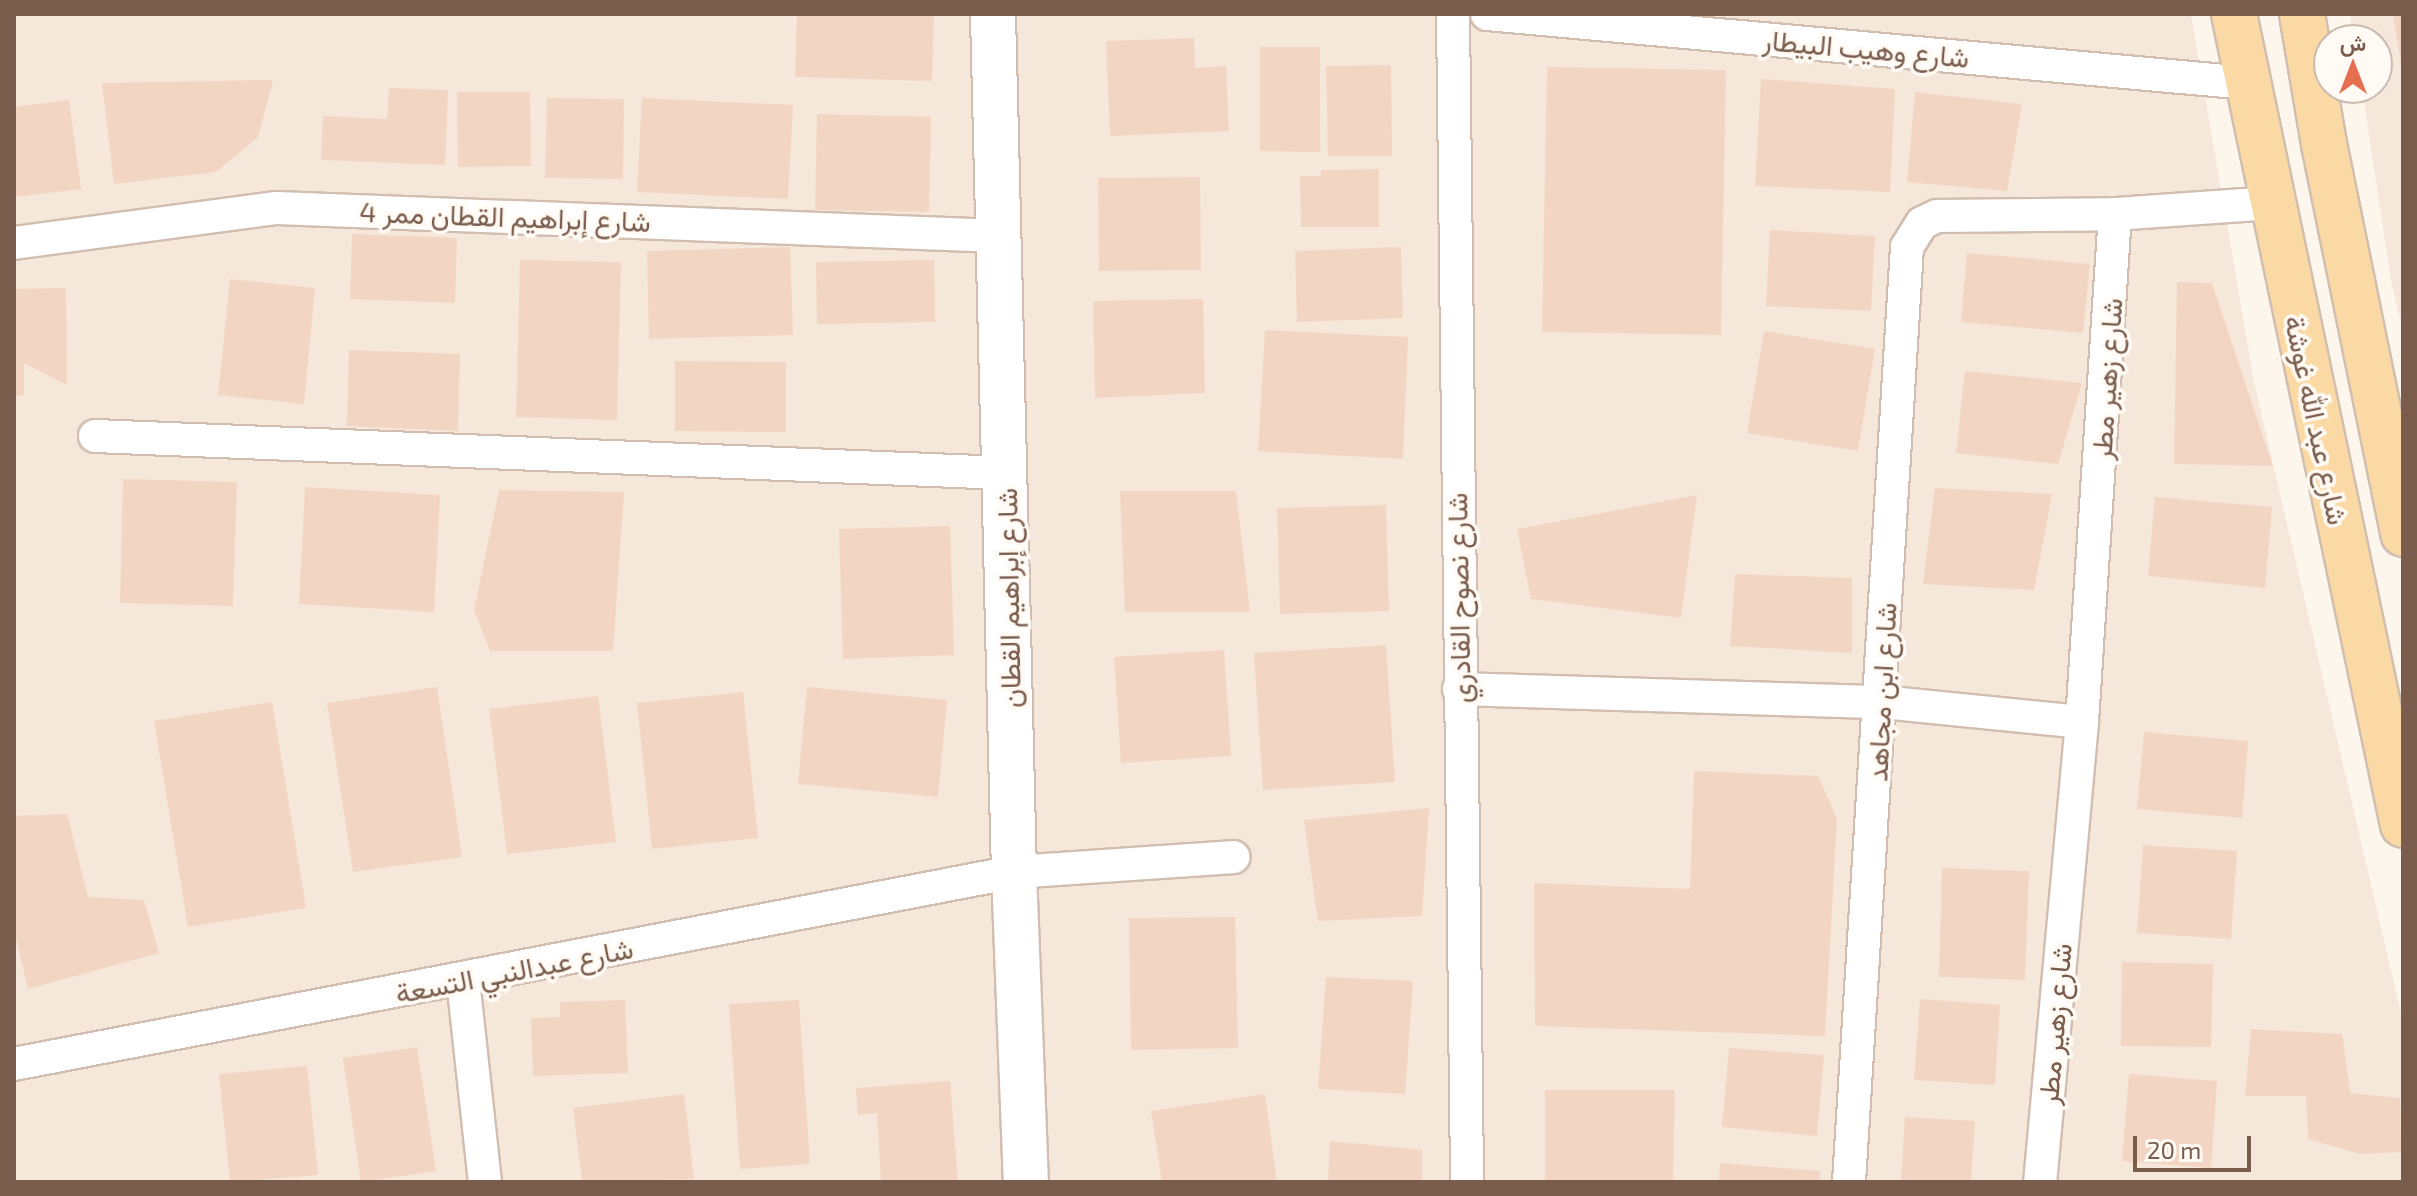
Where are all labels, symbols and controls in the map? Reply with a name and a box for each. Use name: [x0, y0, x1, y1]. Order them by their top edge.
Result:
street label: شارع وهيب البيطار: [1761, 22, 1971, 74]
north arrow: [2313, 24, 2393, 104]
text: ش: [2340, 29, 2366, 55]
street label: شارع إبراهيم القطان ممر 4: [359, 194, 651, 238]
street label: شارع زهير مطر: [2084, 297, 2128, 461]
street label: شارع عبد الله غوشة: [2278, 312, 2356, 528]
street label: شارع إبراهيم القطان: [989, 488, 1027, 708]
street label: شارع نصوح القادري: [1439, 492, 1477, 704]
street label: شارع ابن مجاهد: [1860, 602, 1902, 782]
street label: شارع عبدالنبي التسعة: [392, 930, 636, 1010]
street label: شارع زهير مطر: [2030, 942, 2078, 1106]
scale bar: [2137, 1120, 2255, 1170]
text: 20 m: [2147, 1135, 2201, 1164]

